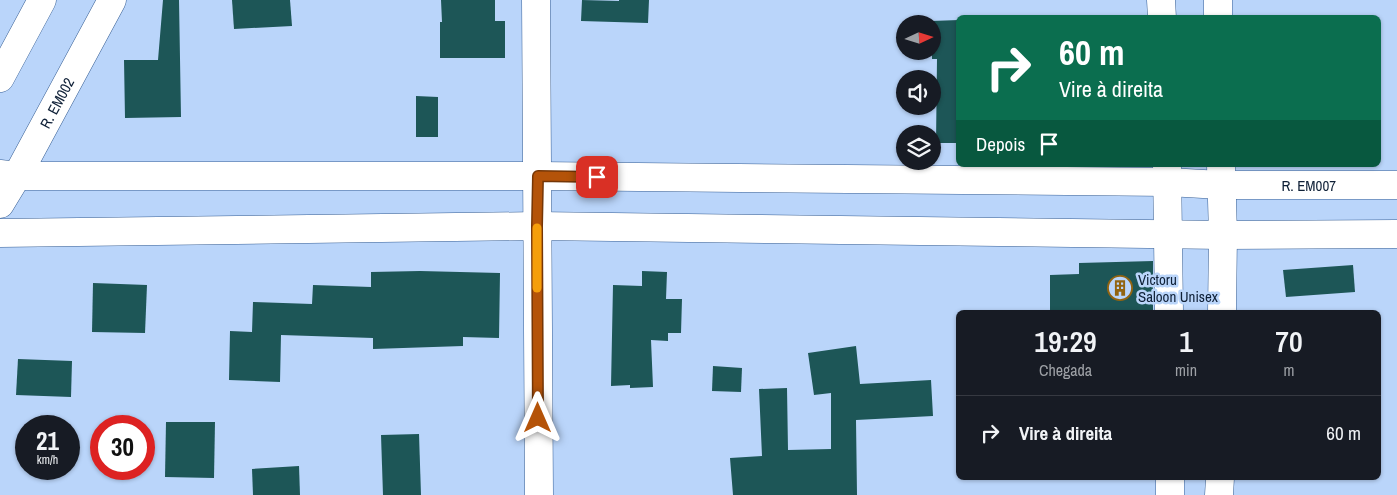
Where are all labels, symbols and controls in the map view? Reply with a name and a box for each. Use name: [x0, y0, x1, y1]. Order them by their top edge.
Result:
north arrow: [896, 15, 941, 60]
map controls: [896, 15, 941, 170]
text: 60 m: [1059, 29, 1124, 76]
icon: right: [976, 35, 1041, 100]
button: sound: [896, 70, 941, 115]
street label: R. EM002: [34, 74, 79, 132]
text: Vire à direita: [1059, 74, 1163, 104]
button: layers: [896, 125, 941, 170]
icon: arrive: [1035, 130, 1063, 158]
text: Depois: [976, 131, 1025, 157]
pin: [576, 156, 618, 198]
icon: arrive: [583, 163, 611, 191]
street label: R. EM007: [1281, 175, 1336, 196]
place label: Victoru Saloon Unisex: [1138, 269, 1219, 307]
building icon: Victoru Saloon Unisex: [1107, 275, 1133, 301]
text: 19:29: [1034, 321, 1097, 361]
text: 1: [1179, 321, 1193, 361]
text: 70: [1275, 321, 1303, 361]
text: Chegada: [1039, 359, 1092, 381]
text: min: [1175, 359, 1197, 381]
text: m: [1284, 359, 1294, 381]
position arrow: [511, 391, 563, 443]
speed limit sign: 30: [90, 415, 155, 480]
icon: right: [976, 419, 1004, 447]
text: Vire à direita: [1019, 420, 1112, 446]
text: 60 m: [1326, 420, 1361, 446]
text: 21: [36, 424, 59, 458]
text: km/h: [37, 452, 58, 468]

